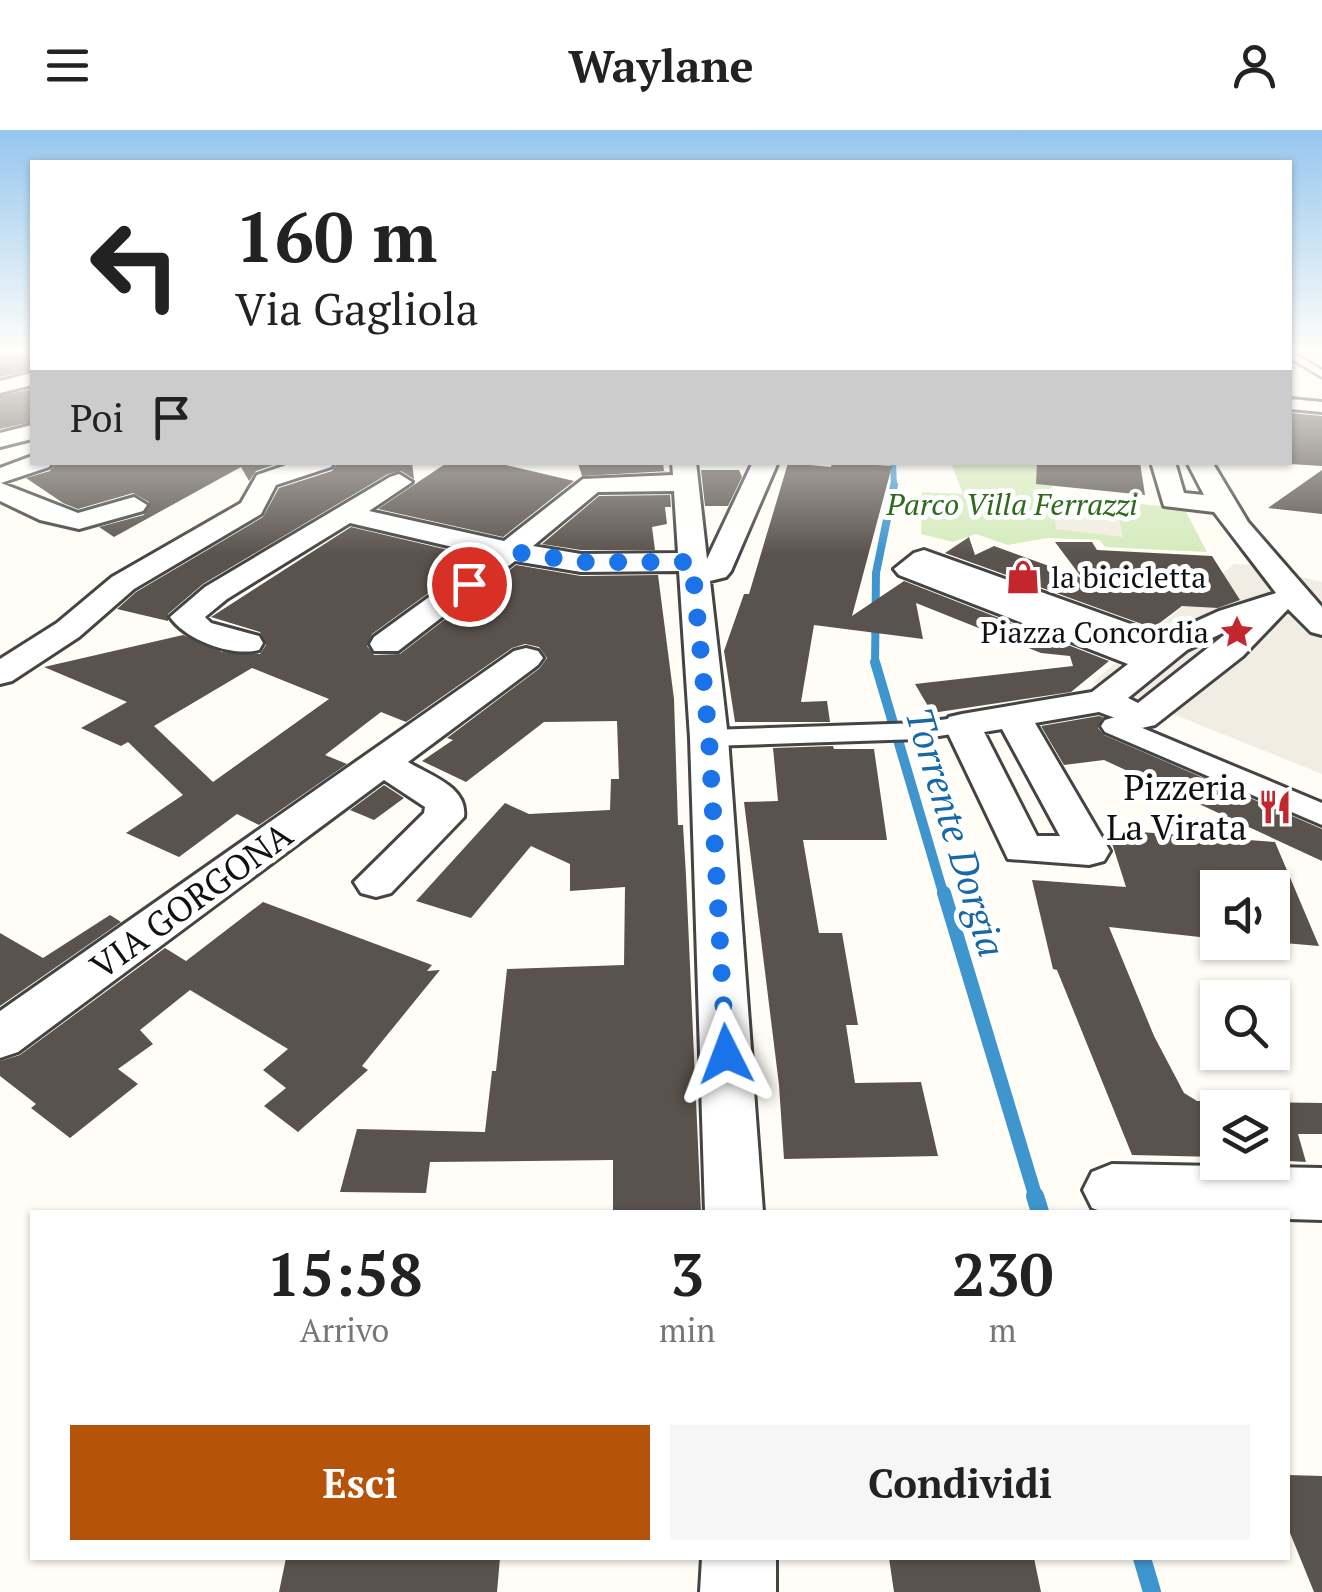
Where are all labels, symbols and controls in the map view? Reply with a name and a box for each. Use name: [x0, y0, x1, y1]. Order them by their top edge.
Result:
text: Waylane: [568, 35, 754, 95]
icon: menu: [40, 38, 95, 93]
icon: person: [1227, 38, 1282, 93]
text: 160 m: [235, 189, 437, 282]
icon: left: [70, 200, 200, 330]
text: Via Gagliola: [235, 278, 479, 338]
icon: arrive: [144, 390, 199, 445]
text: Poi: [70, 393, 124, 443]
park label: Parco Villa Ferrazzi: [885, 484, 1138, 524]
pin: [427, 542, 512, 627]
icon: arrive: [442, 557, 497, 612]
place label: la bicicletta: [1051, 557, 1206, 597]
shop icon: la bicicletta: [1004, 558, 1042, 596]
place label: Piazza Concordia: [981, 612, 1209, 652]
place icon: Piazza Concordia: [1218, 613, 1256, 651]
water label: Torrente Dorgia: [894, 701, 1018, 963]
place label: Pizzeria La Virata: [1106, 764, 1247, 850]
restaurant icon: Pizzeria La Virata: [1256, 788, 1294, 826]
street label: VIA GORGONA: [81, 811, 301, 989]
map controls: [1200, 870, 1290, 1180]
button: sound: [1200, 870, 1290, 960]
button: search: [1200, 980, 1290, 1070]
position arrow: [674, 1002, 778, 1106]
button: layers: [1200, 1090, 1290, 1180]
text: 15:58: [266, 1234, 423, 1313]
text: 3: [670, 1234, 704, 1313]
text: 230: [952, 1234, 1054, 1313]
text: Arrivo: [300, 1309, 389, 1351]
text: min: [659, 1309, 715, 1351]
text: m: [989, 1309, 1016, 1351]
button: Esci: [70, 1425, 650, 1540]
button: Condividi: [670, 1425, 1250, 1540]

